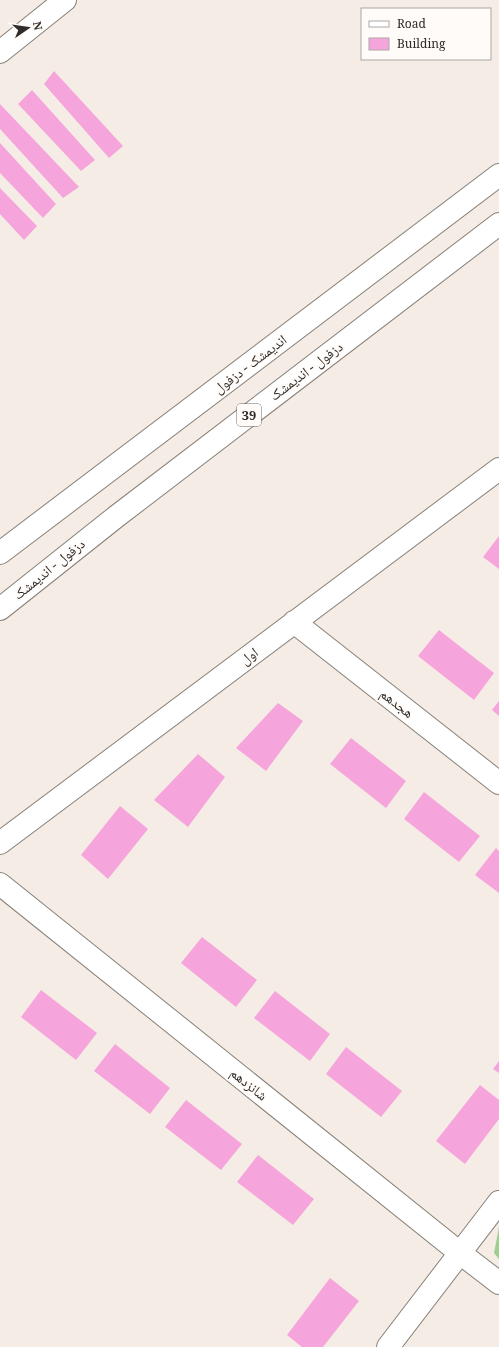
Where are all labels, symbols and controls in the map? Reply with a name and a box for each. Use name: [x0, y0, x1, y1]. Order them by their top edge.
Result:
north arrow: [8, 8, 48, 48]
legend: [361, 8, 491, 60]
text: Road: [397, 15, 427, 36]
text: N: [26, 20, 47, 33]
text: Building: [397, 35, 446, 56]
street label: اندیمشک - دزفول: [209, 330, 293, 401]
street label: دزفول - اندیمشک: [265, 337, 349, 408]
road number: 39: [237, 404, 261, 426]
street label: دزفول - اندیمشک: [9, 534, 92, 607]
street label: اول: [236, 643, 265, 673]
street label: هجدهم: [374, 684, 418, 726]
street label: شانزدهم: [224, 1063, 272, 1108]

